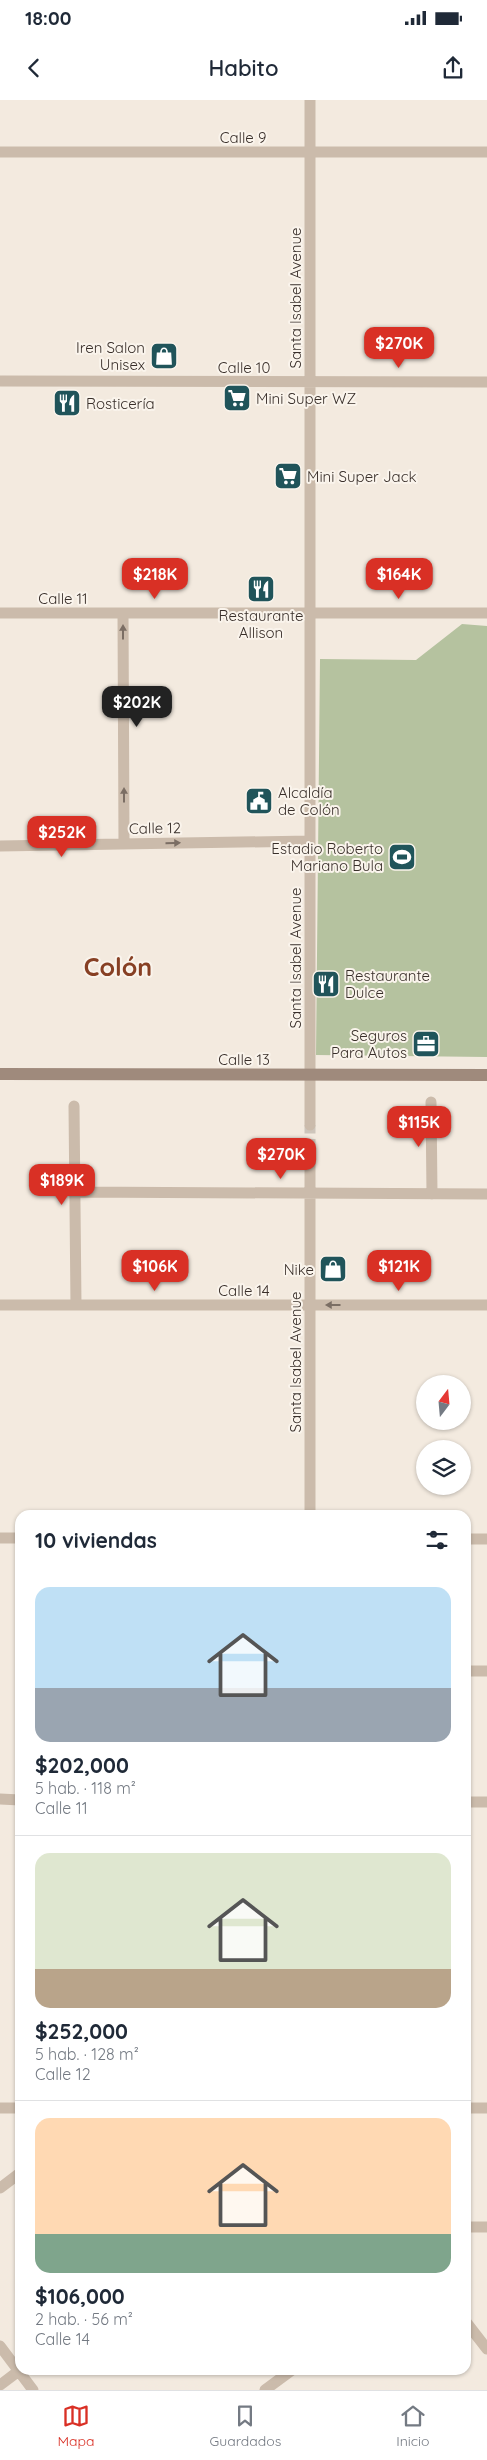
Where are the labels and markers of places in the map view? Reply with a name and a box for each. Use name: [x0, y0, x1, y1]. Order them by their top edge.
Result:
pin: $270K: [364, 326, 434, 369]
place label: Iren Salon Unisex: [76, 338, 145, 374]
shop icon: Iren Salon Unisex: [149, 341, 179, 371]
supermarket icon: Mini Super WZ: [222, 383, 252, 413]
restaurant icon: Rosticería: [52, 388, 82, 418]
place label: Mini Super WZ: [256, 389, 356, 408]
place label: Rosticería: [86, 394, 155, 413]
supermarket icon: Mini Super Jack: [273, 461, 303, 491]
place label: Mini Super Jack: [307, 467, 416, 486]
pin: $218K: [120, 558, 190, 600]
pin: $164K: [364, 558, 434, 600]
restaurant icon: Restaurante Allison: [246, 574, 276, 604]
place label: Restaurante Allison: [219, 606, 303, 642]
pin: $202K: [102, 686, 172, 728]
place label: Alcaldía de Colón: [278, 783, 340, 819]
public building icon: Alcaldía de Colón: [244, 786, 274, 816]
pin: $252K: [27, 816, 97, 858]
place label: Estadio Roberto Mariano Bula: [271, 839, 383, 875]
sports icon: Estadio Roberto Mariano Bula: [387, 842, 417, 872]
place label: Restaurante Dulce: [345, 966, 430, 1002]
restaurant icon: Restaurante Dulce: [311, 969, 341, 999]
place label: Seguros Para Autos: [331, 1026, 407, 1062]
office icon: Seguros Para Autos: [411, 1029, 441, 1059]
pin: $115K: [384, 1106, 454, 1148]
pin: $270K: [246, 1138, 316, 1180]
pin: $189K: [27, 1164, 97, 1206]
pin: $106K: [120, 1250, 190, 1292]
pin: $121K: [364, 1250, 434, 1292]
shop icon: Nike: [318, 1254, 348, 1284]
place label: Nike: [284, 1260, 314, 1279]

